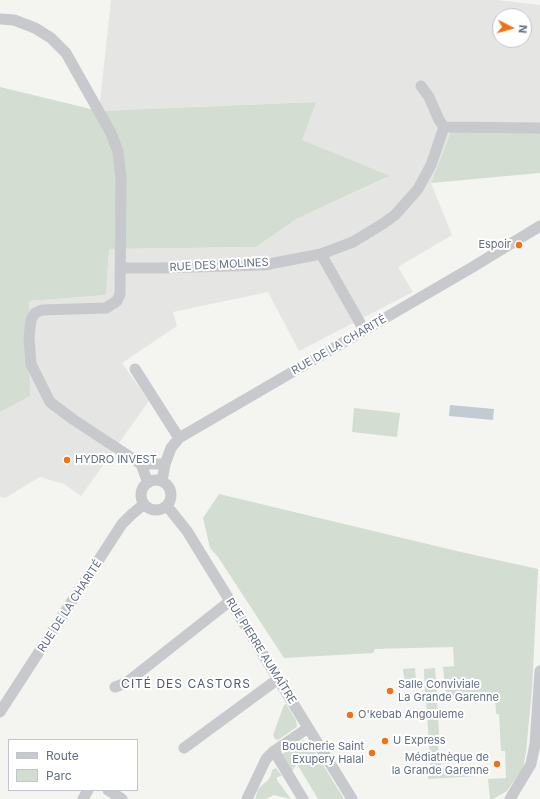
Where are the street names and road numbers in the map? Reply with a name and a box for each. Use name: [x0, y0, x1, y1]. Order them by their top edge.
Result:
street label: RUE DES MOLINES: [169, 256, 269, 274]
street label: RUE DE LA CHARITÉ: [289, 313, 389, 377]
street label: RUE DE LA CHARITÉ: [35, 558, 105, 654]
street label: RUE PIERRE AUMAÎTRE: [223, 596, 299, 706]

